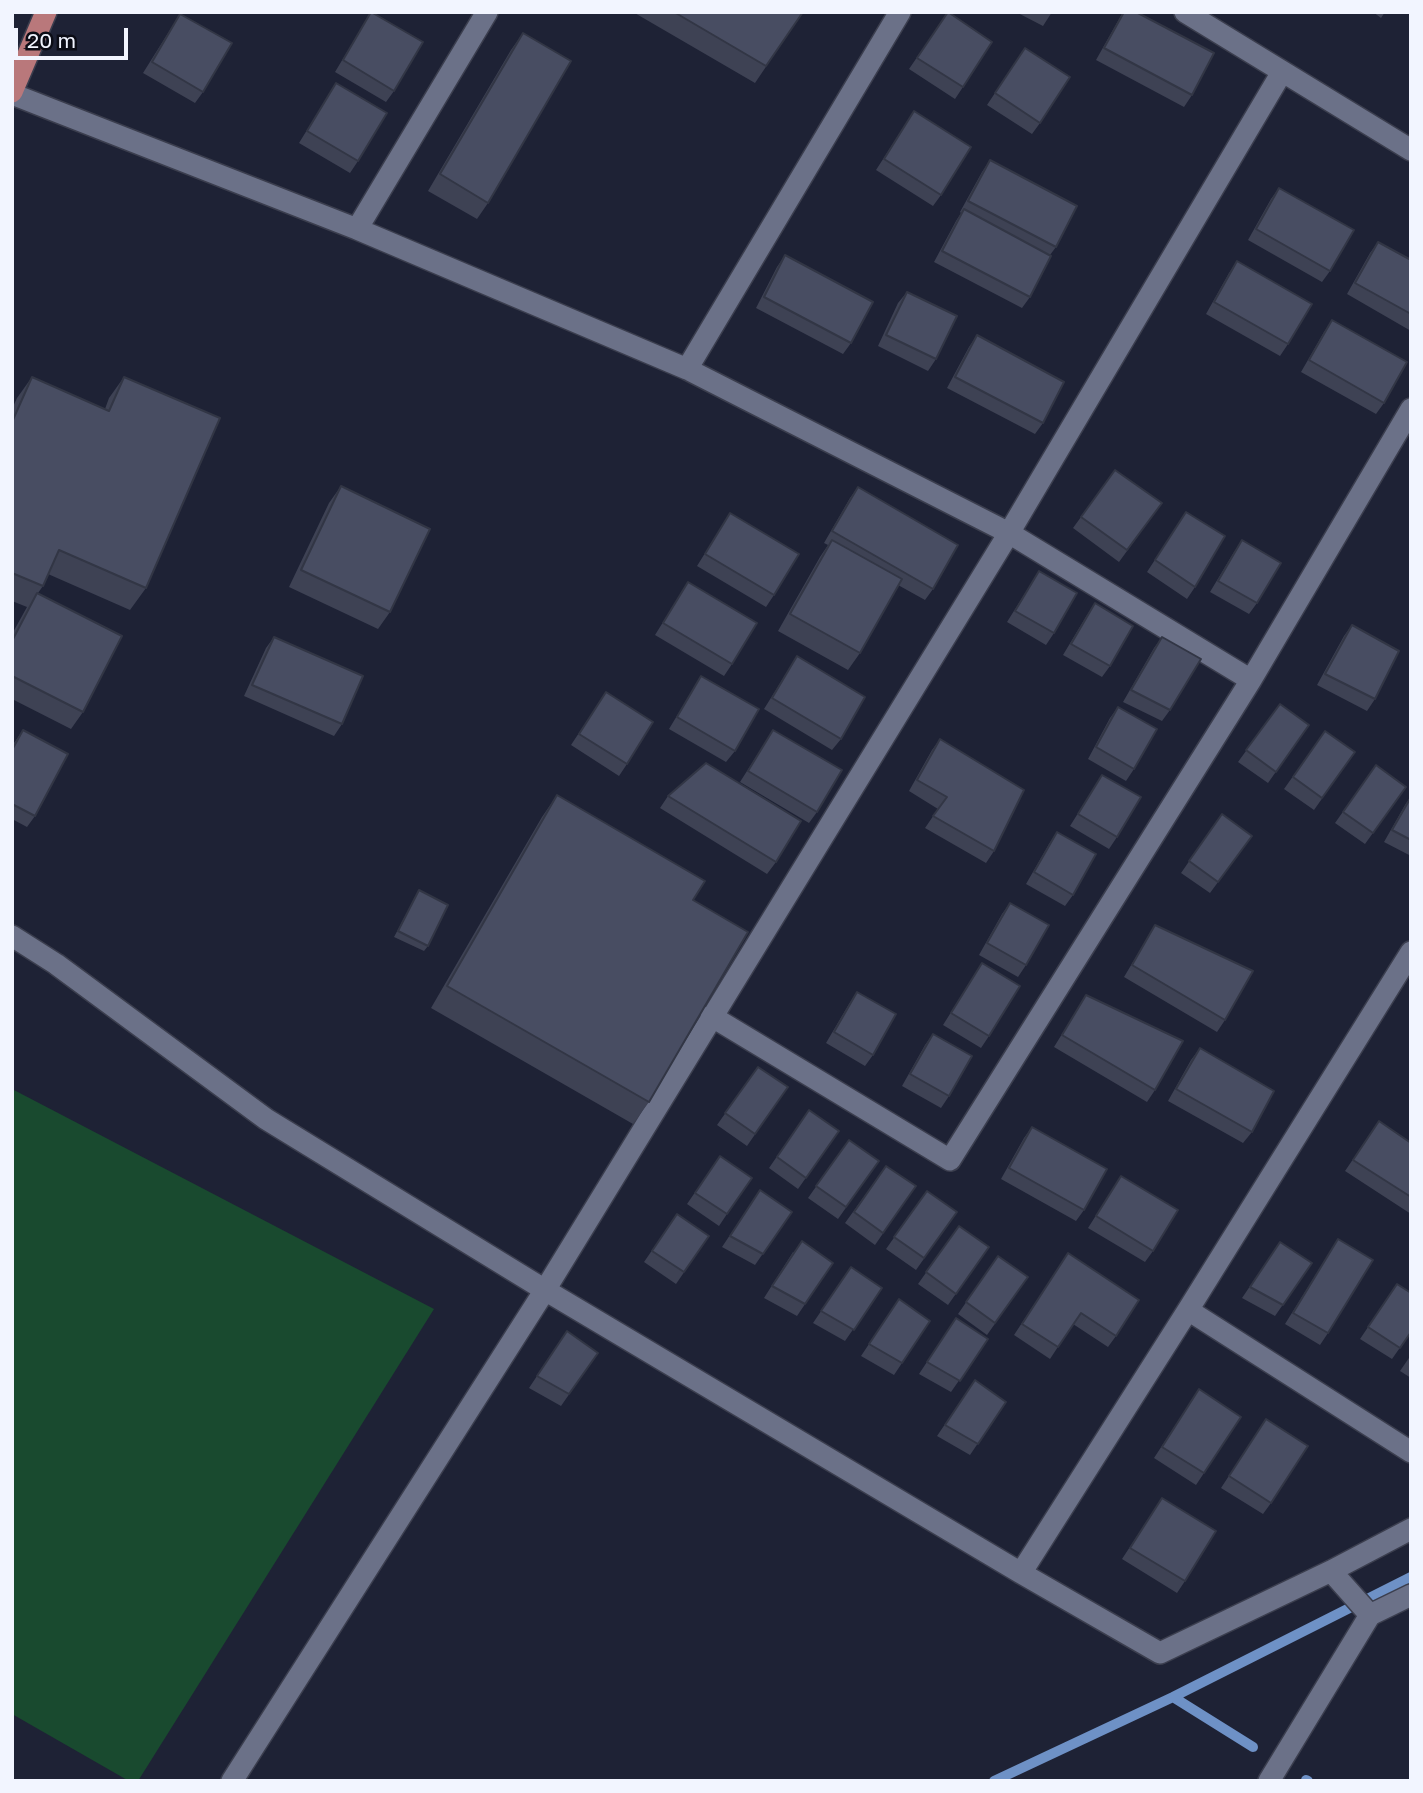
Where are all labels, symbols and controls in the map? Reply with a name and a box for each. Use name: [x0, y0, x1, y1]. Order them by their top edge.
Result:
scale bar: [18, 14, 131, 58]
text: 20 m: [27, 27, 76, 53]

